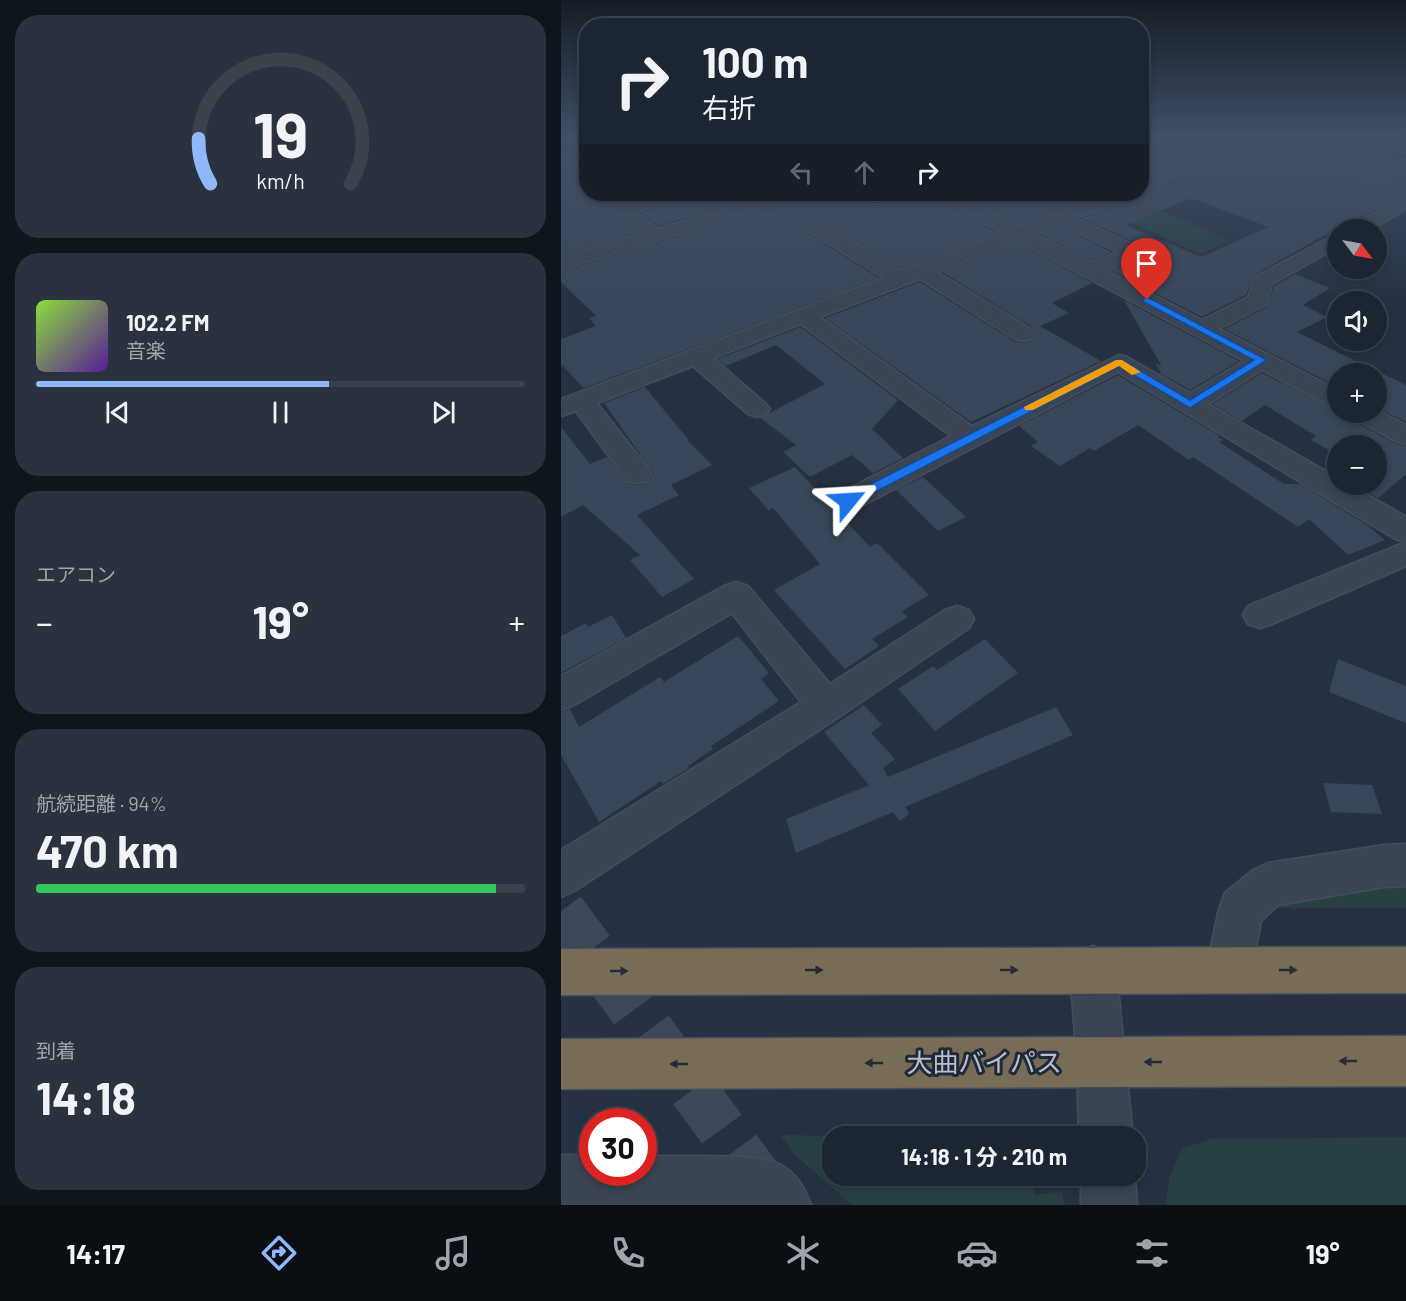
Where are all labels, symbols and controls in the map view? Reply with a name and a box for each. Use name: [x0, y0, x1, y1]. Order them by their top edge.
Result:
text: 100 m: [702, 36, 808, 86]
icon: right: [603, 42, 681, 120]
text: 右折: [702, 91, 756, 123]
text: 19: [253, 96, 308, 170]
icon: left: [785, 156, 818, 189]
icon: ahead: [848, 156, 881, 189]
icon: right: [911, 156, 944, 189]
text: km/h: [256, 168, 305, 193]
north arrow: [1327, 219, 1387, 279]
map controls: [1327, 219, 1387, 495]
pin: [1121, 238, 1172, 300]
icon: arrive: [1130, 247, 1163, 280]
button: sound: [1327, 291, 1387, 351]
text: 102.2 FM: [126, 309, 209, 335]
text: 音楽: [126, 338, 166, 362]
button: +: [1327, 363, 1387, 423]
icon: previous: [101, 396, 134, 429]
icon: pause: [264, 396, 297, 429]
icon: next: [427, 396, 460, 429]
button: −: [1327, 435, 1387, 495]
position arrow: [816, 469, 880, 533]
text: エアコン: [36, 562, 116, 586]
text: 19°: [252, 594, 309, 648]
text: −: [36, 602, 53, 642]
text: +: [509, 602, 525, 642]
text: 航続距離 · 94%: [36, 791, 167, 815]
text: 470 km: [36, 823, 179, 877]
one-way arrow: [1000, 965, 1019, 975]
one-way arrow: [1279, 965, 1298, 975]
one-way arrow: [610, 966, 629, 976]
one-way arrow: [805, 966, 824, 975]
text: 到着: [36, 1038, 76, 1062]
street label: 大曲バイパス: [906, 1046, 1062, 1077]
one-way arrow: [1338, 1056, 1357, 1066]
one-way arrow: [1143, 1057, 1162, 1067]
one-way arrow: [864, 1058, 883, 1068]
one-way arrow: [669, 1059, 688, 1069]
text: 14:18: [36, 1070, 136, 1124]
speed limit sign: 30: [579, 1108, 657, 1186]
text: 14:18 · 1 分 · 210 m: [901, 1143, 1067, 1169]
icon: directions: [258, 1232, 300, 1274]
icon: music: [432, 1232, 474, 1274]
icon: phone: [607, 1232, 649, 1274]
icon: climate: [782, 1232, 824, 1274]
icon: car: [956, 1232, 998, 1274]
icon: filters: [1131, 1232, 1173, 1274]
text: 14:17: [66, 1237, 125, 1269]
text: 19°: [1306, 1237, 1340, 1269]

